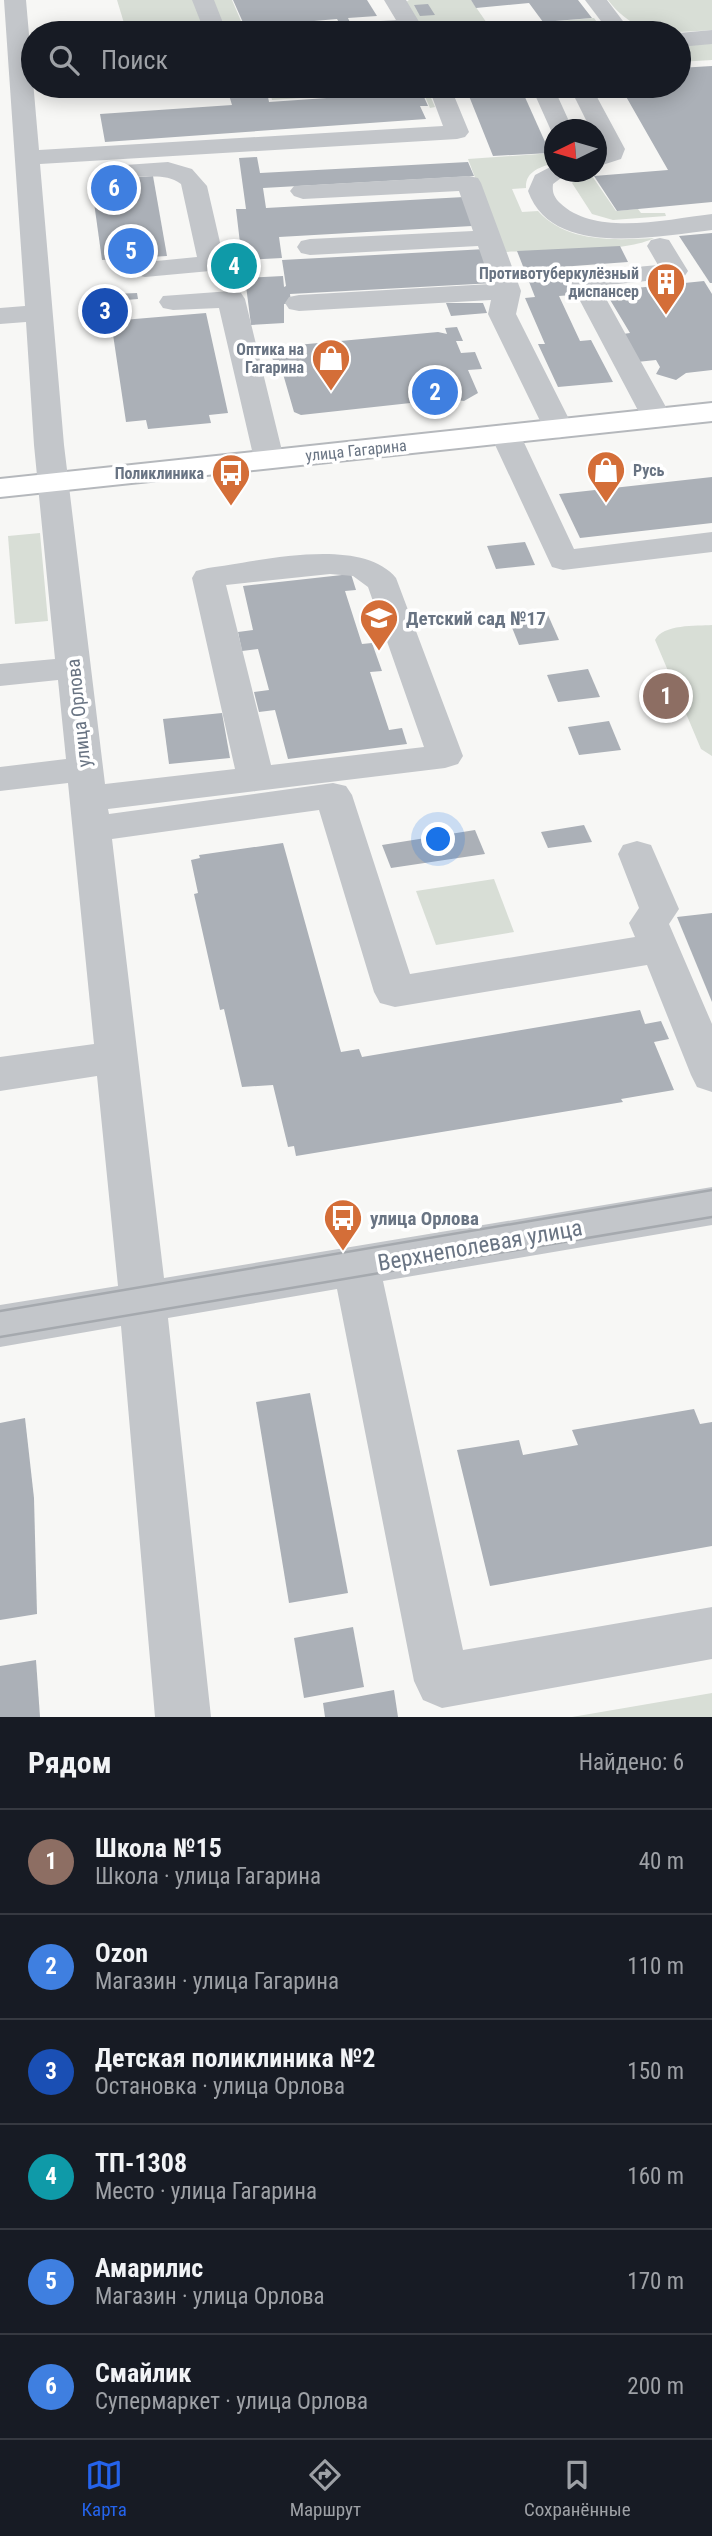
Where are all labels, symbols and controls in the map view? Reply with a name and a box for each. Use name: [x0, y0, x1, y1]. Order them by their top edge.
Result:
search box: [21, 21, 691, 98]
icon: search: [45, 41, 83, 79]
text: Поиск: [101, 45, 168, 75]
north arrow: [544, 119, 607, 182]
pin: 6: [91, 162, 137, 214]
pin: 5: [108, 225, 154, 277]
pin: 4: [211, 240, 257, 292]
building icon: Противотуберкулёзный диспансер: [645, 261, 687, 316]
place label: Противотуберкулёзный диспансер: [479, 264, 639, 301]
pin: 3: [82, 285, 128, 337]
shop icon: Оптика на Гагарина: [310, 337, 352, 392]
place label: Оптика на Гагарина: [236, 340, 304, 377]
pin: 2: [412, 366, 458, 418]
street label: улица Гагарина: [305, 436, 408, 465]
shop icon: Русь: [585, 449, 627, 504]
bus stop icon: Поликлиника: [210, 452, 252, 507]
place label: Русь: [633, 461, 665, 480]
place label: Поликлиника: [115, 464, 204, 483]
school or university icon: Детский сад №17: [358, 597, 400, 652]
place label: Детский сад №17: [406, 607, 546, 630]
street label: улица Орлова: [61, 658, 96, 768]
pin: 1: [643, 670, 689, 722]
your location: [421, 822, 455, 856]
bus stop icon: улица Орлова: [322, 1197, 364, 1252]
place label: улица Орлова: [370, 1207, 479, 1230]
street label: Верхнеполевая улица: [376, 1214, 585, 1277]
text: Рядом: [28, 1745, 112, 1780]
text: Найдено: 6: [579, 1749, 684, 1776]
text: Школа №15: [95, 1833, 222, 1863]
text: 1: [45, 1848, 57, 1875]
text: 40 m: [639, 1848, 684, 1875]
text: Школа · улица Гагарина: [95, 1863, 321, 1890]
text: Ozon: [95, 1938, 148, 1968]
text: 2: [45, 1953, 57, 1980]
text: 110 m: [627, 1953, 684, 1980]
text: Магазин · улица Гагарина: [95, 1968, 339, 1995]
text: Детская поликлиника №2: [95, 2043, 375, 2073]
text: 3: [45, 2058, 57, 2085]
text: 150 m: [627, 2058, 684, 2085]
text: Остановка · улица Орлова: [95, 2073, 345, 2100]
text: ТП-1308: [95, 2148, 187, 2178]
text: 4: [45, 2163, 57, 2190]
text: 160 m: [627, 2163, 684, 2190]
text: Место · улица Гагарина: [95, 2178, 317, 2205]
text: Амарилис: [95, 2253, 203, 2283]
text: 5: [45, 2268, 57, 2295]
text: 170 m: [627, 2268, 684, 2295]
text: Магазин · улица Орлова: [95, 2283, 325, 2310]
text: Смайлик: [95, 2358, 191, 2388]
text: 6: [45, 2373, 57, 2400]
text: 200 m: [627, 2373, 684, 2400]
text: Супермаркет · улица Орлова: [95, 2388, 368, 2415]
tab: Карта: [81, 2456, 127, 2521]
tab: Маршрут: [290, 2456, 361, 2521]
tab: Сохранённые: [524, 2456, 631, 2521]

